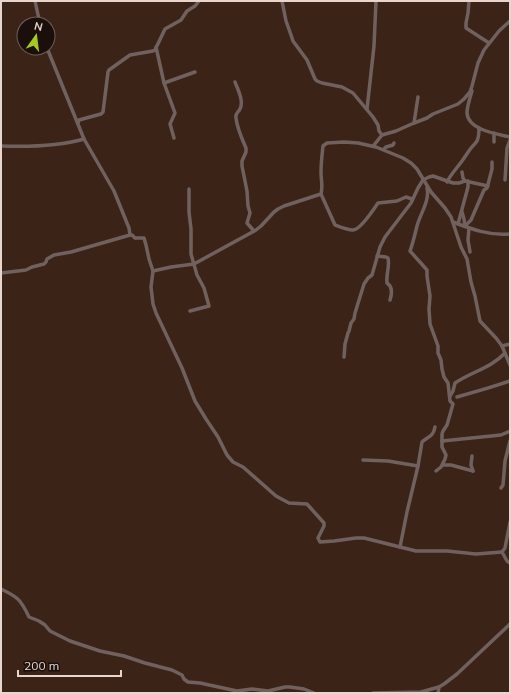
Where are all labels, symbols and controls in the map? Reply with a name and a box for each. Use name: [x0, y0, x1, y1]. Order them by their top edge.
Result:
north arrow: [16, 16, 56, 56]
text: N: [33, 18, 44, 34]
scale bar: [18, 652, 121, 678]
text: 200 m: [24, 658, 59, 673]

